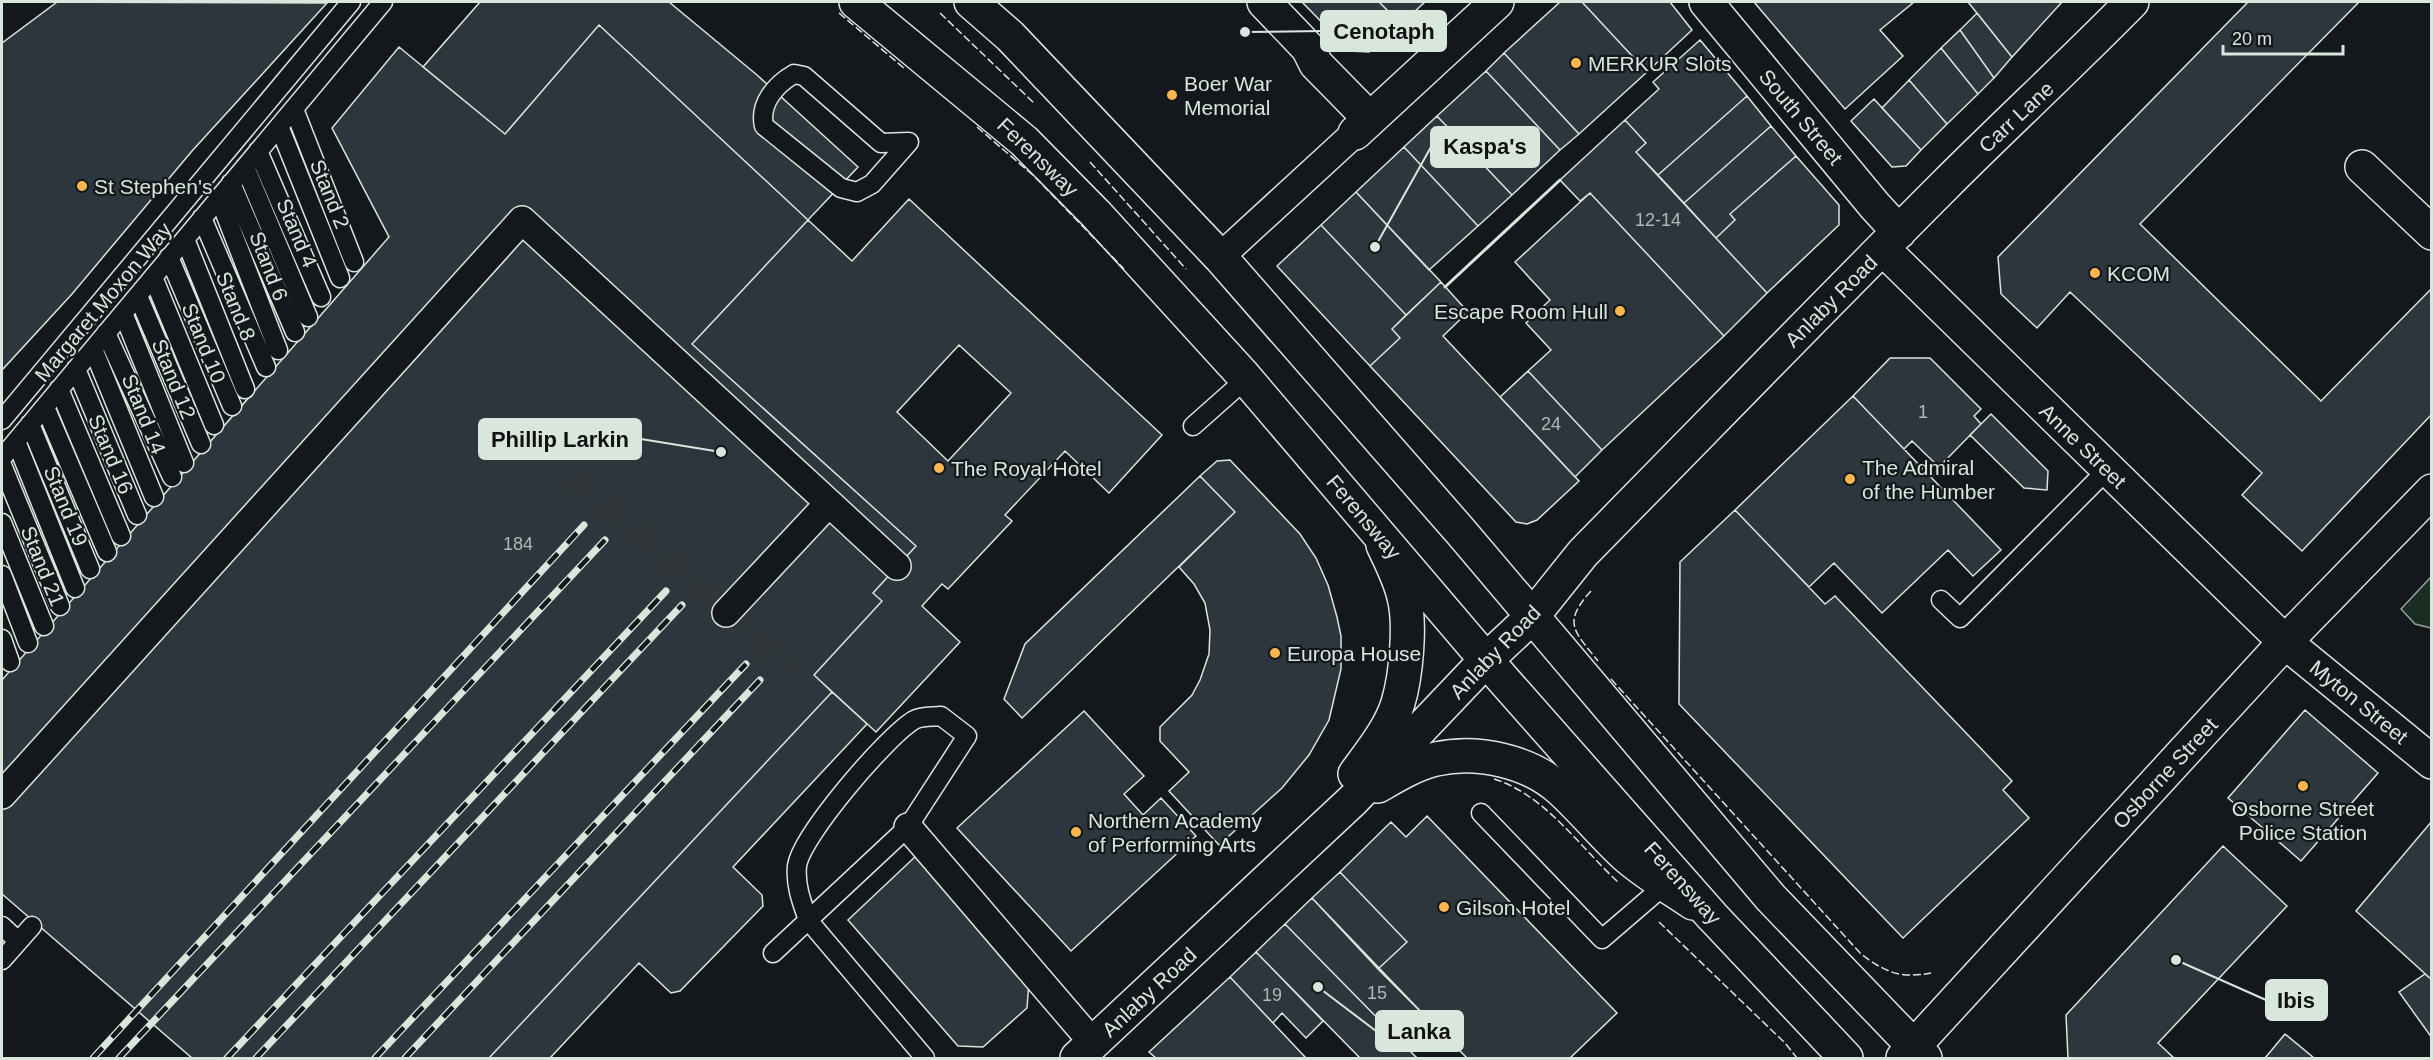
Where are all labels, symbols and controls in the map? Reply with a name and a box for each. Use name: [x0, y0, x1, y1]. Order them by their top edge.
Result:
callout: Cenotaph: [1321, 11, 1446, 51]
scale bar: [2223, 18, 2343, 56]
text: Cenotaph: [1333, 19, 1435, 44]
text: 20 m: [2232, 29, 2272, 49]
place label: MERKUR Slots: [1588, 52, 1732, 75]
marker: MERKUR Slots: [1569, 56, 1583, 70]
street label: South Street: [1755, 65, 1847, 169]
place label: Boer War Memorial: [1184, 72, 1272, 119]
street label: Carr Lane: [1974, 77, 2058, 157]
marker: Boer War Memorial: [1165, 88, 1179, 102]
street label: Ferensway: [993, 113, 1083, 201]
callout: Kaspa's: [1431, 127, 1539, 167]
text: Kaspa's: [1443, 134, 1527, 159]
street label: Stand 2: [306, 156, 354, 232]
place label: St Stephen's: [94, 175, 212, 198]
marker: St Stephen's: [75, 179, 89, 193]
street label: Stand 4: [272, 195, 322, 271]
house number: 12-14: [1635, 210, 1681, 230]
street label: Margaret Moxon Way: [30, 218, 176, 386]
street label: Stand 6: [245, 228, 293, 304]
street label: Anlaby Road: [1780, 250, 1882, 352]
place label: KCOM: [2107, 262, 2170, 285]
marker: KCOM: [2088, 266, 2102, 280]
street label: Stand 8: [212, 268, 260, 344]
street label: Stand 10: [178, 300, 230, 386]
place label: Escape Room Hull: [1434, 300, 1608, 323]
marker: Escape Room Hull: [1613, 304, 1627, 318]
street label: Stand 12: [148, 336, 200, 422]
street label: Stand 14: [118, 371, 171, 458]
street label: Anne Street: [2035, 399, 2131, 493]
house number: 1: [1918, 402, 1928, 422]
street label: Stand 16: [84, 411, 138, 497]
house number: 24: [1541, 414, 1561, 434]
callout: Phillip Larkin: [479, 419, 641, 459]
text: Phillip Larkin: [491, 427, 629, 452]
place label: The Admiral of the Humber: [1862, 456, 1995, 503]
place label: The Royal Hotel: [951, 457, 1102, 480]
marker: The Royal Hotel: [932, 461, 946, 475]
street label: Stand 19: [40, 463, 92, 549]
street label: Ferensway: [1322, 470, 1406, 564]
marker: The Admiral of the Humber: [1843, 472, 1857, 486]
street label: Stand 21: [17, 523, 69, 609]
house number: 184: [503, 534, 533, 554]
street label: Anlaby Road: [1445, 601, 1545, 703]
place label: Europa House: [1287, 642, 1421, 665]
marker: Europa House: [1268, 646, 1282, 660]
street label: Myton Street: [2305, 656, 2413, 748]
street label: Osborne Street: [2108, 713, 2222, 833]
marker: Osborne Street Police Station: [2296, 779, 2310, 793]
place label: Osborne Street Police Station: [2232, 797, 2374, 844]
place label: Northern Academy of Performing Arts: [1088, 809, 1262, 856]
marker: Northern Academy of Performing Arts: [1069, 825, 1083, 839]
street label: Ferensway: [1640, 837, 1726, 929]
place label: Gilson Hotel: [1456, 896, 1570, 919]
marker: Gilson Hotel: [1437, 900, 1451, 914]
street label: Anlaby Road: [1097, 943, 1201, 1041]
callout: Ibis: [2266, 980, 2327, 1020]
house number: 15: [1367, 983, 1387, 1003]
house number: 19: [1262, 985, 1282, 1005]
text: Ibis: [2277, 988, 2315, 1013]
callout: Lanka: [1376, 1011, 1463, 1051]
text: Lanka: [1387, 1019, 1452, 1044]

